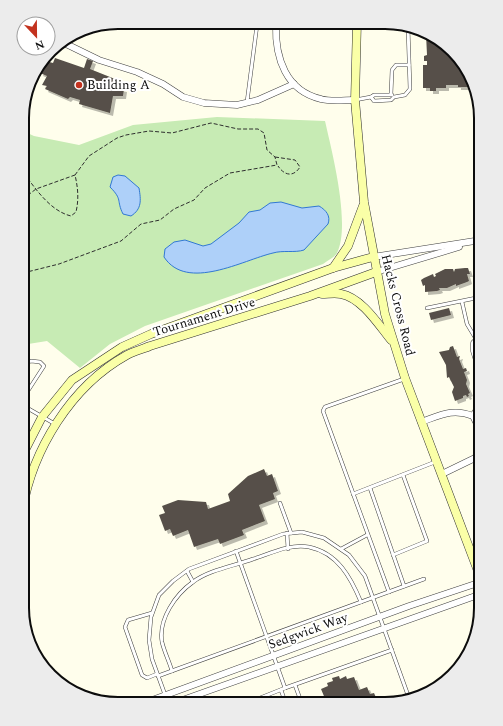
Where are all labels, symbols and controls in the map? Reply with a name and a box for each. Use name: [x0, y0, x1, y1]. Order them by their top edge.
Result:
north arrow: [16, 16, 56, 56]
text: N: [32, 35, 47, 54]
place label: Building A: [87, 75, 150, 95]
marker: Building A: [74, 80, 84, 90]
street label: Hacks Cross Road: [376, 252, 420, 358]
street label: Tournament Drive: [150, 292, 258, 342]
street label: Sedgwick Way: [265, 607, 351, 655]

